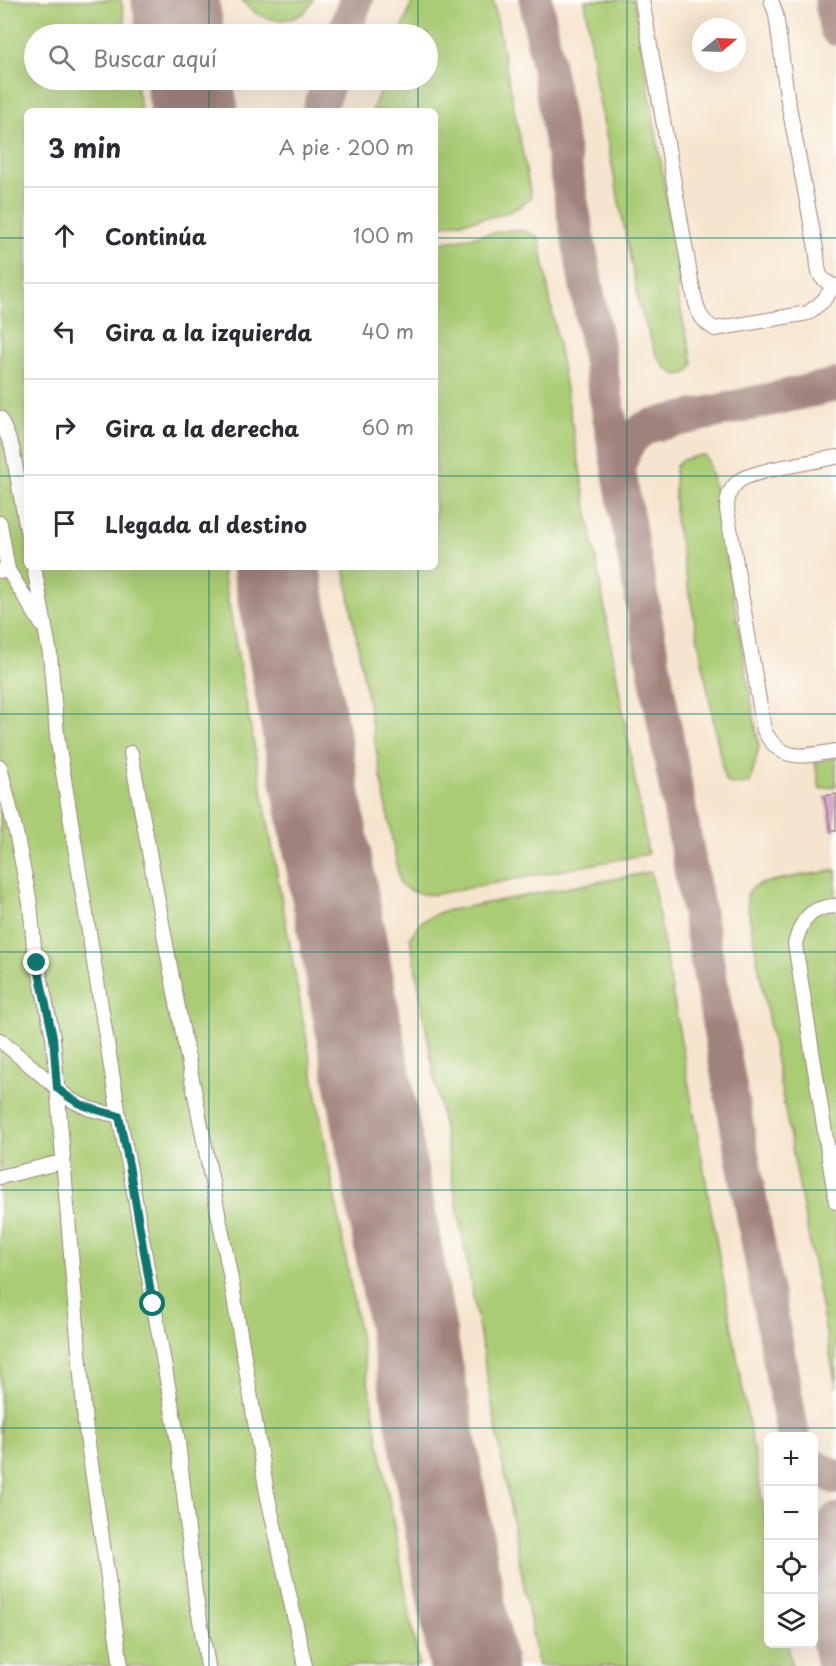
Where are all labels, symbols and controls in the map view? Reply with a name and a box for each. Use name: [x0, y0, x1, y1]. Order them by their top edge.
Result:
north arrow: [692, 18, 746, 72]
search box: [24, 24, 438, 90]
icon: search: [45, 41, 78, 74]
text: Buscar aquí: [93, 41, 217, 74]
text: 3 min: [48, 128, 121, 167]
text: A pie · 200 m: [279, 132, 414, 162]
icon: ahead: [48, 219, 81, 252]
text: Continúa: [105, 219, 207, 252]
text: 100 m: [353, 220, 414, 250]
icon: left: [48, 315, 81, 348]
text: Gira a la izquierda: [105, 315, 312, 348]
text: 40 m: [362, 316, 414, 346]
icon: right: [48, 411, 81, 444]
text: Gira a la derecha: [105, 411, 299, 444]
text: 60 m: [362, 412, 414, 442]
icon: arrive: [48, 507, 81, 540]
text: Llegada al destino: [105, 507, 307, 540]
route end: [23, 949, 49, 975]
route start: [139, 1290, 165, 1316]
map controls: [764, 1432, 818, 1648]
button: +: [764, 1432, 818, 1486]
button: −: [764, 1486, 818, 1540]
button: locate: [764, 1540, 818, 1594]
button: layers: [764, 1594, 818, 1648]

